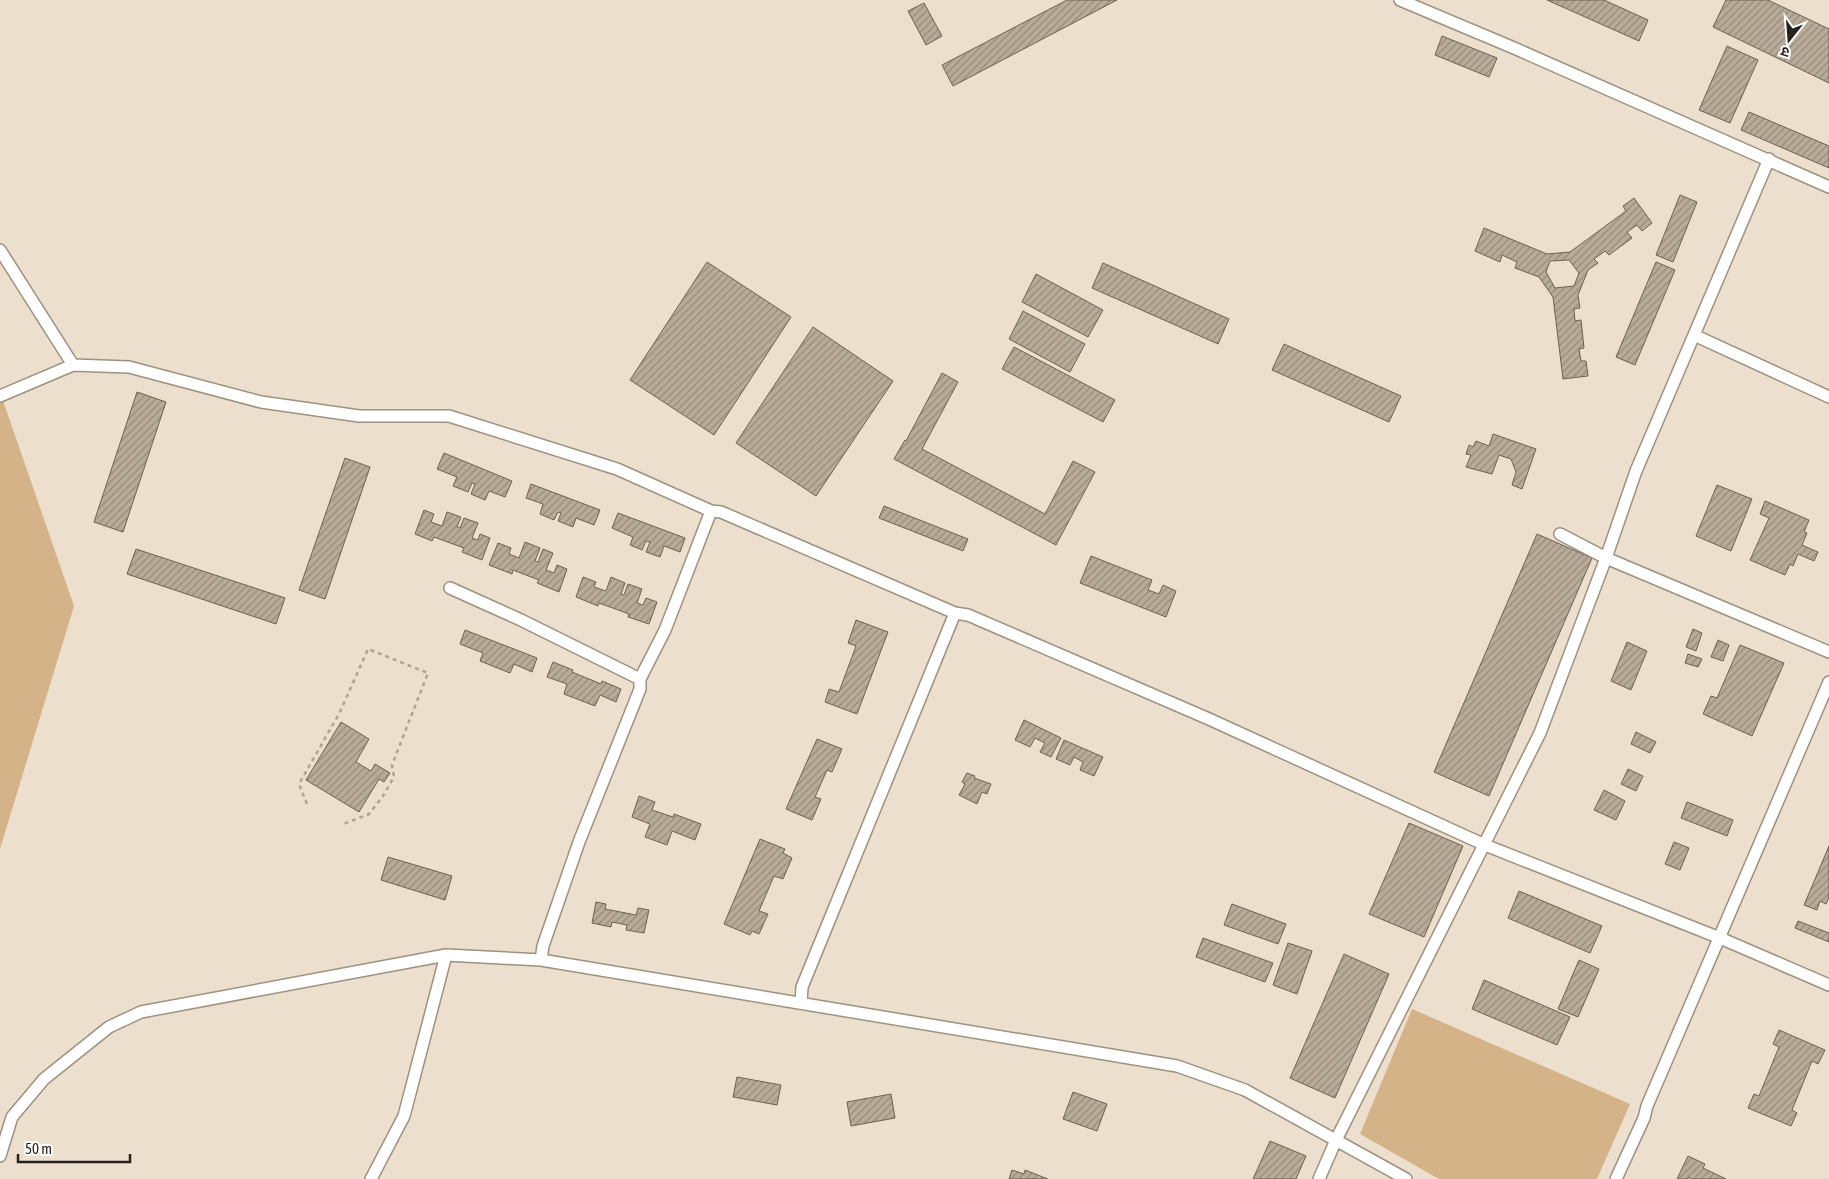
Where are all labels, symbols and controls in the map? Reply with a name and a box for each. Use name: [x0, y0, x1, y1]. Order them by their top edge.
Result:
north arrow: [1764, 15, 1814, 65]
text: उ: [1778, 43, 1791, 61]
scale bar: [18, 1132, 130, 1164]
text: 50 m: [25, 1140, 52, 1157]

